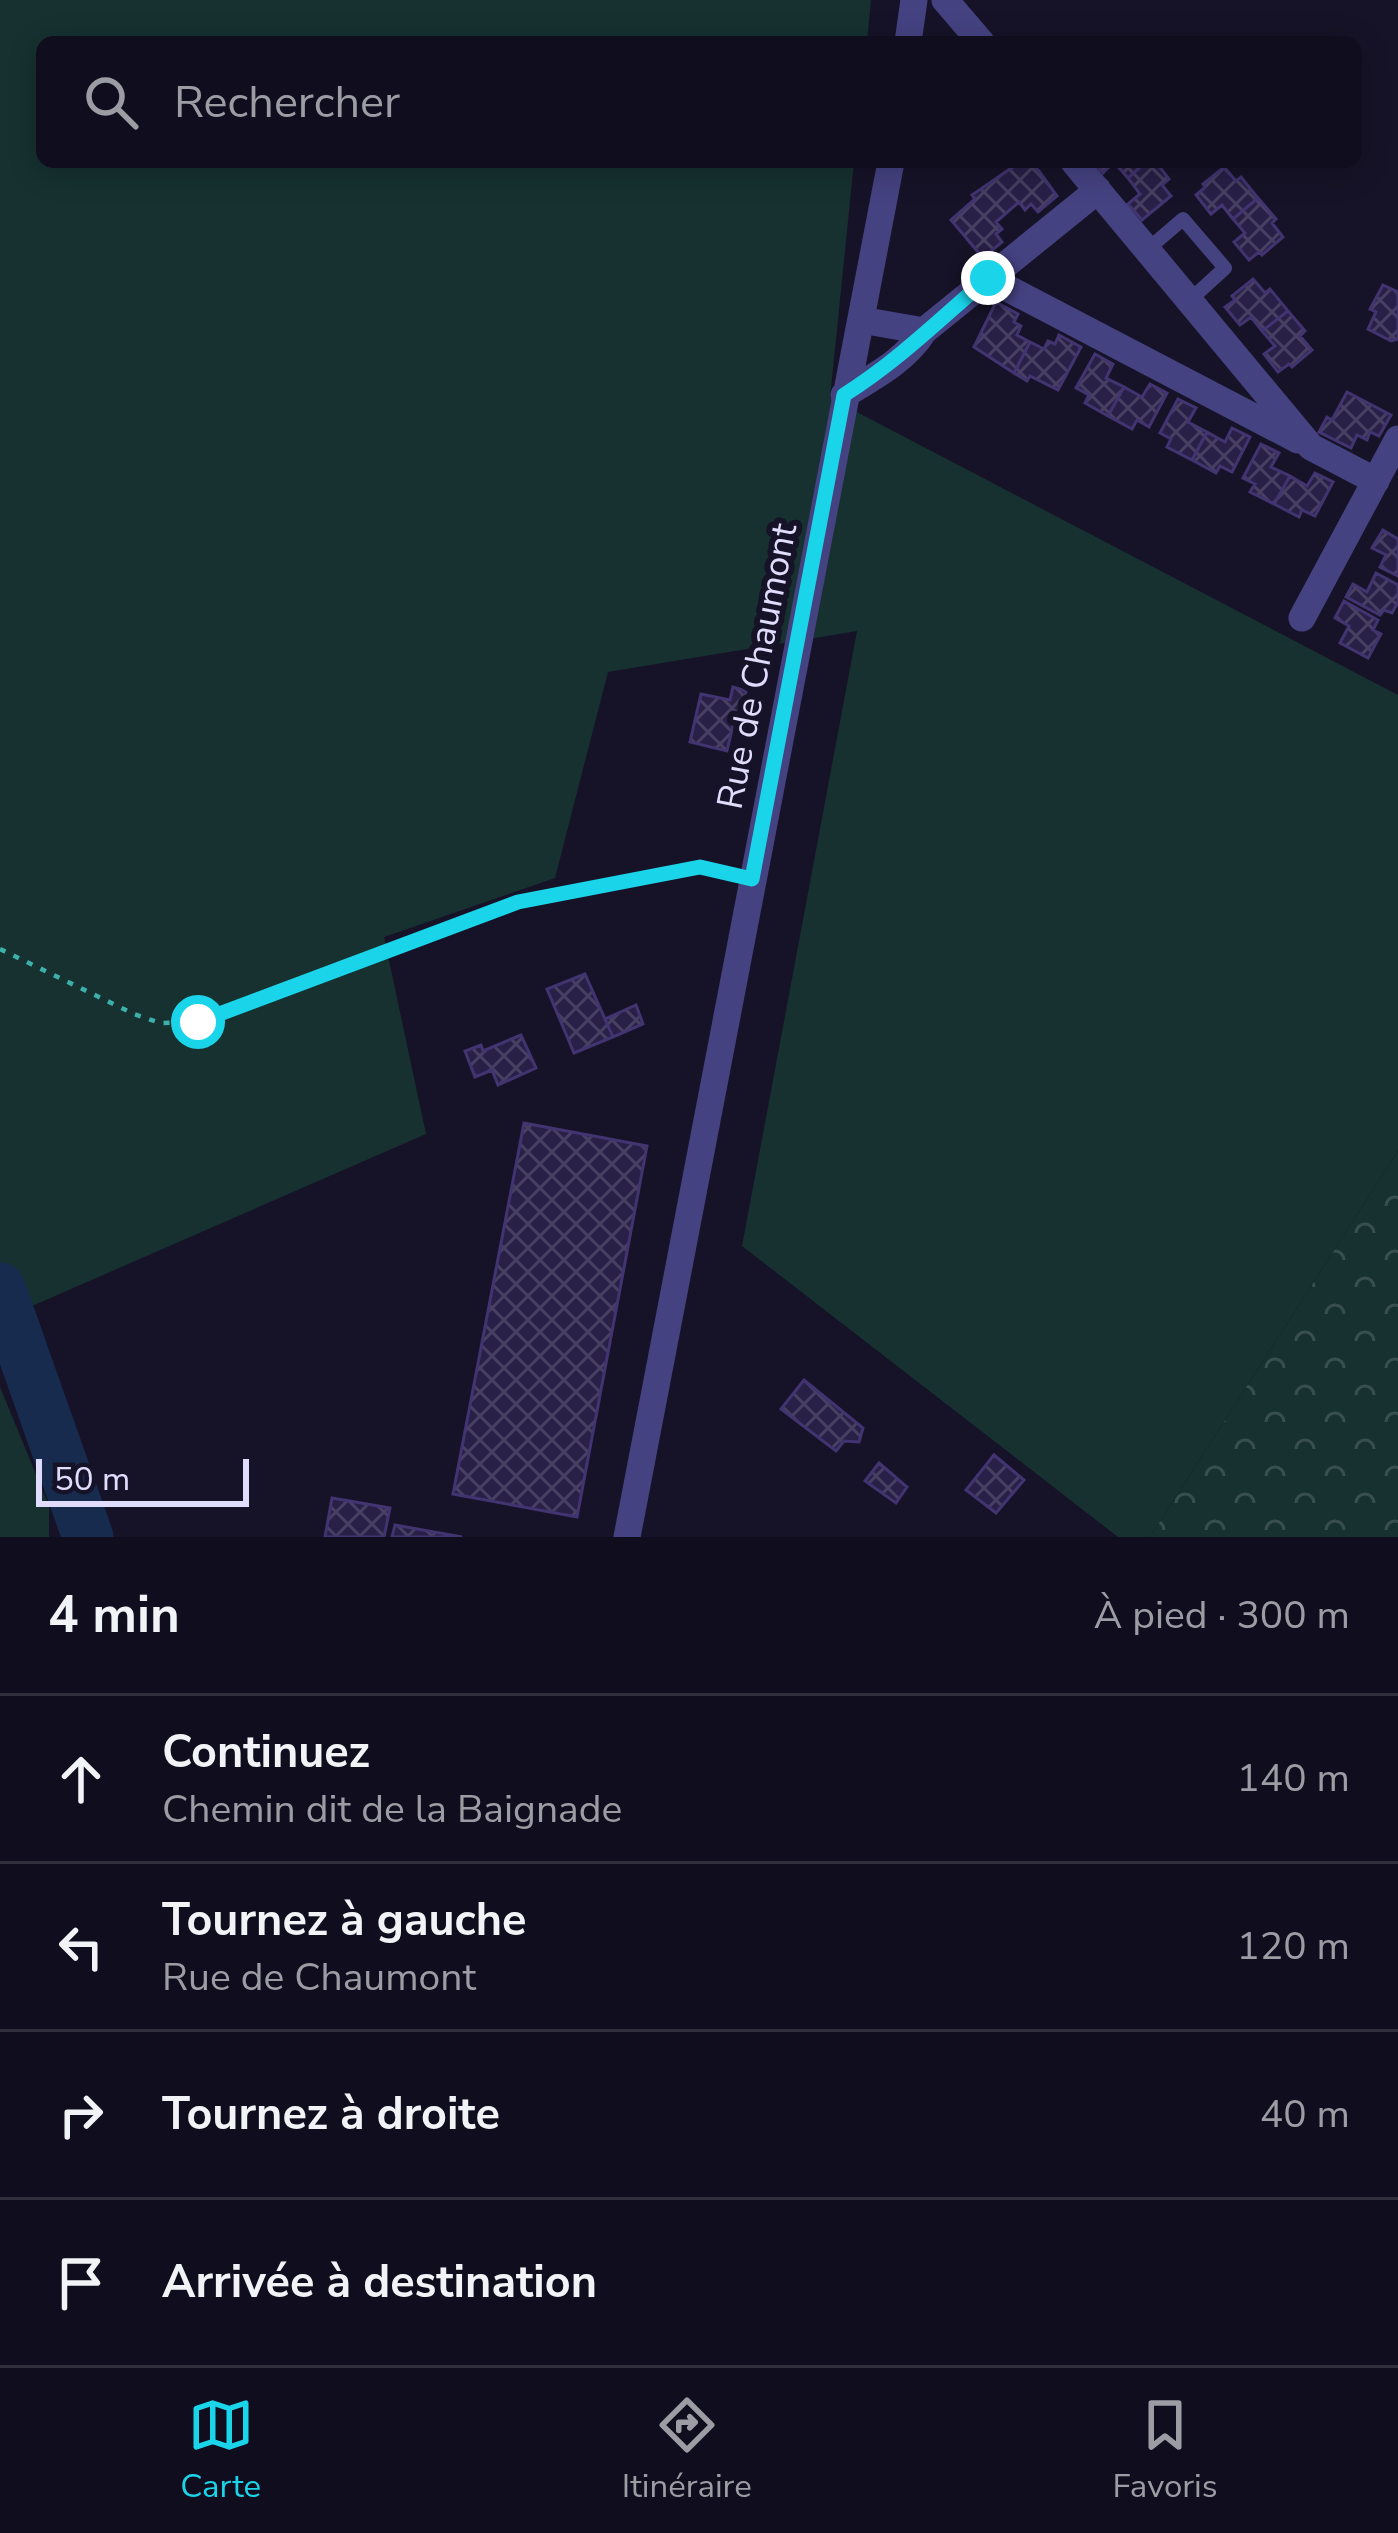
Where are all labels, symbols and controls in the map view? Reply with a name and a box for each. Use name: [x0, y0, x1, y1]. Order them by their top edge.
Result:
search box: [36, 36, 1362, 168]
icon: search: [78, 69, 144, 135]
text: Rechercher: [174, 72, 400, 133]
route end: [961, 251, 1015, 305]
street label: Rue de Chaumont: [706, 519, 809, 813]
route start: [171, 995, 225, 1049]
scale bar: [36, 1453, 249, 1506]
text: 50 m: [54, 1457, 130, 1502]
text: 4 min: [48, 1580, 180, 1650]
text: À pied · 300 m: [1094, 1589, 1350, 1642]
text: Continuez: [162, 1722, 370, 1783]
icon: ahead: [48, 1746, 114, 1812]
text: 140 m: [1236, 1752, 1350, 1805]
text: Chemin dit de la Baignade: [162, 1783, 622, 1836]
text: Tournez à gauche: [162, 1890, 527, 1951]
icon: left: [48, 1914, 114, 1980]
text: 120 m: [1236, 1920, 1350, 1973]
text: Rue de Chaumont: [162, 1951, 476, 2004]
icon: right: [48, 2082, 114, 2148]
text: Tournez à droite: [162, 2084, 500, 2145]
text: 40 m: [1260, 2088, 1350, 2141]
icon: arrive: [48, 2250, 114, 2316]
text: Arrivée à destination: [162, 2252, 597, 2313]
tab: Carte: [180, 2392, 261, 2509]
tab: Itinéraire: [622, 2392, 752, 2509]
tab: Favoris: [1112, 2392, 1218, 2509]

